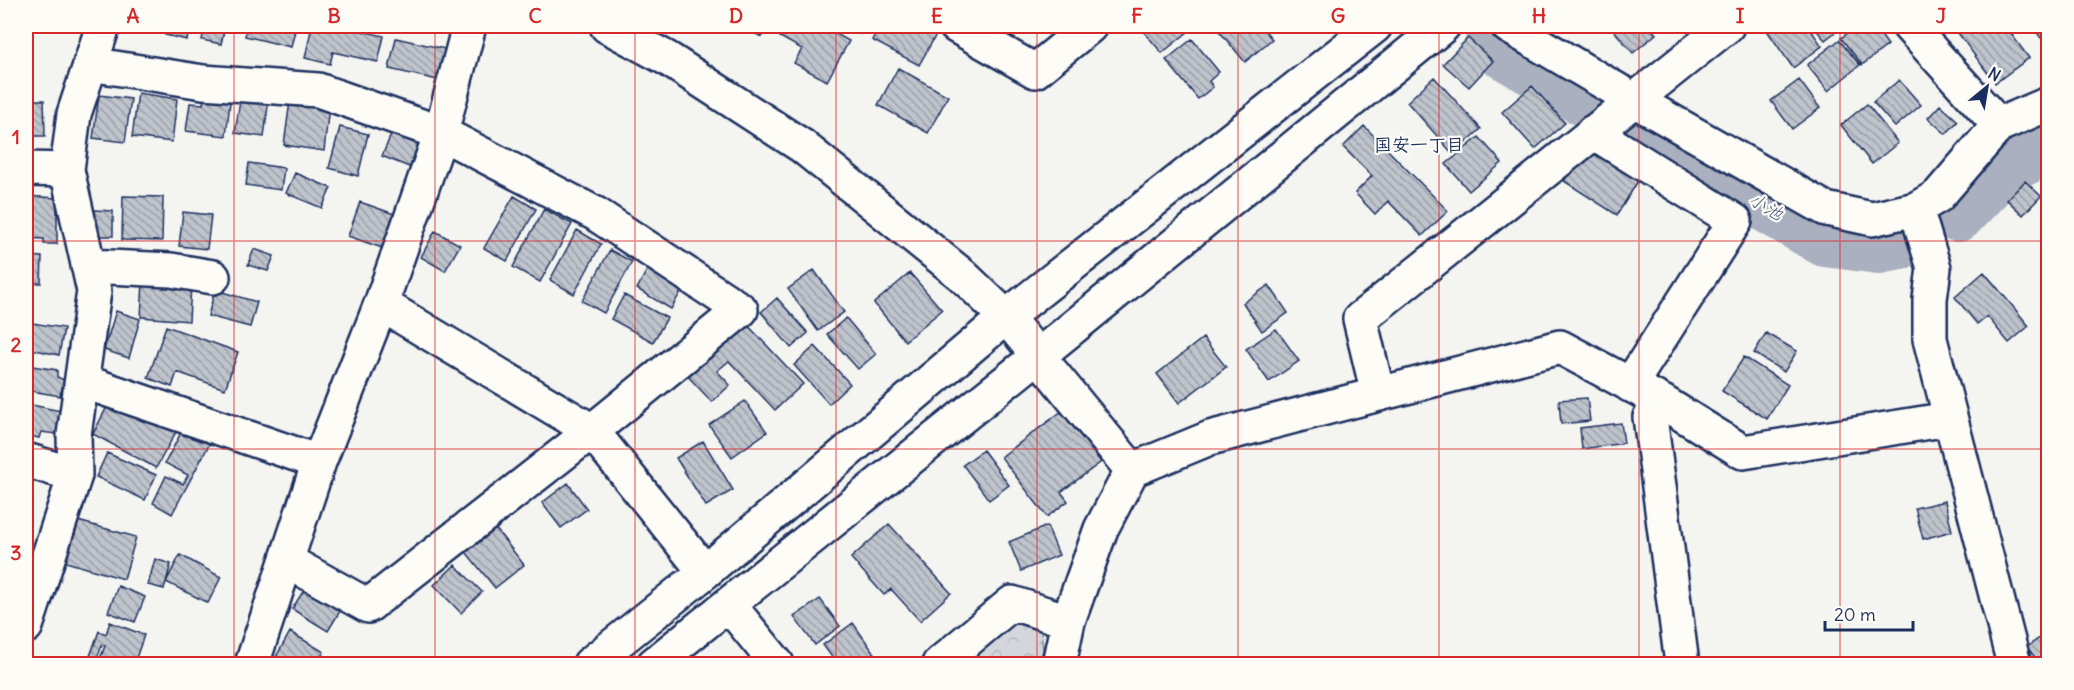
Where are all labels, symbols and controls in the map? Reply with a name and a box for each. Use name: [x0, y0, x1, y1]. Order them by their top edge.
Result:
text: A: [127, 3, 140, 28]
text: B: [327, 3, 341, 28]
text: C: [528, 3, 542, 28]
text: D: [729, 3, 743, 28]
text: E: [931, 3, 943, 28]
text: F: [1131, 3, 1143, 28]
text: G: [1331, 3, 1345, 28]
text: H: [1532, 3, 1546, 28]
text: I: [1736, 3, 1745, 28]
text: J: [1936, 3, 1947, 28]
north arrow: [1957, 57, 2017, 117]
text: N: [1985, 63, 2004, 85]
text: 1: [12, 124, 20, 149]
district label: 国安一丁目: [1374, 133, 1464, 156]
water label: 小池: [1745, 187, 1788, 225]
text: 2: [11, 332, 22, 357]
text: 3: [10, 540, 22, 565]
scale bar: [1825, 594, 1914, 632]
text: 20 m: [1834, 603, 1876, 626]

